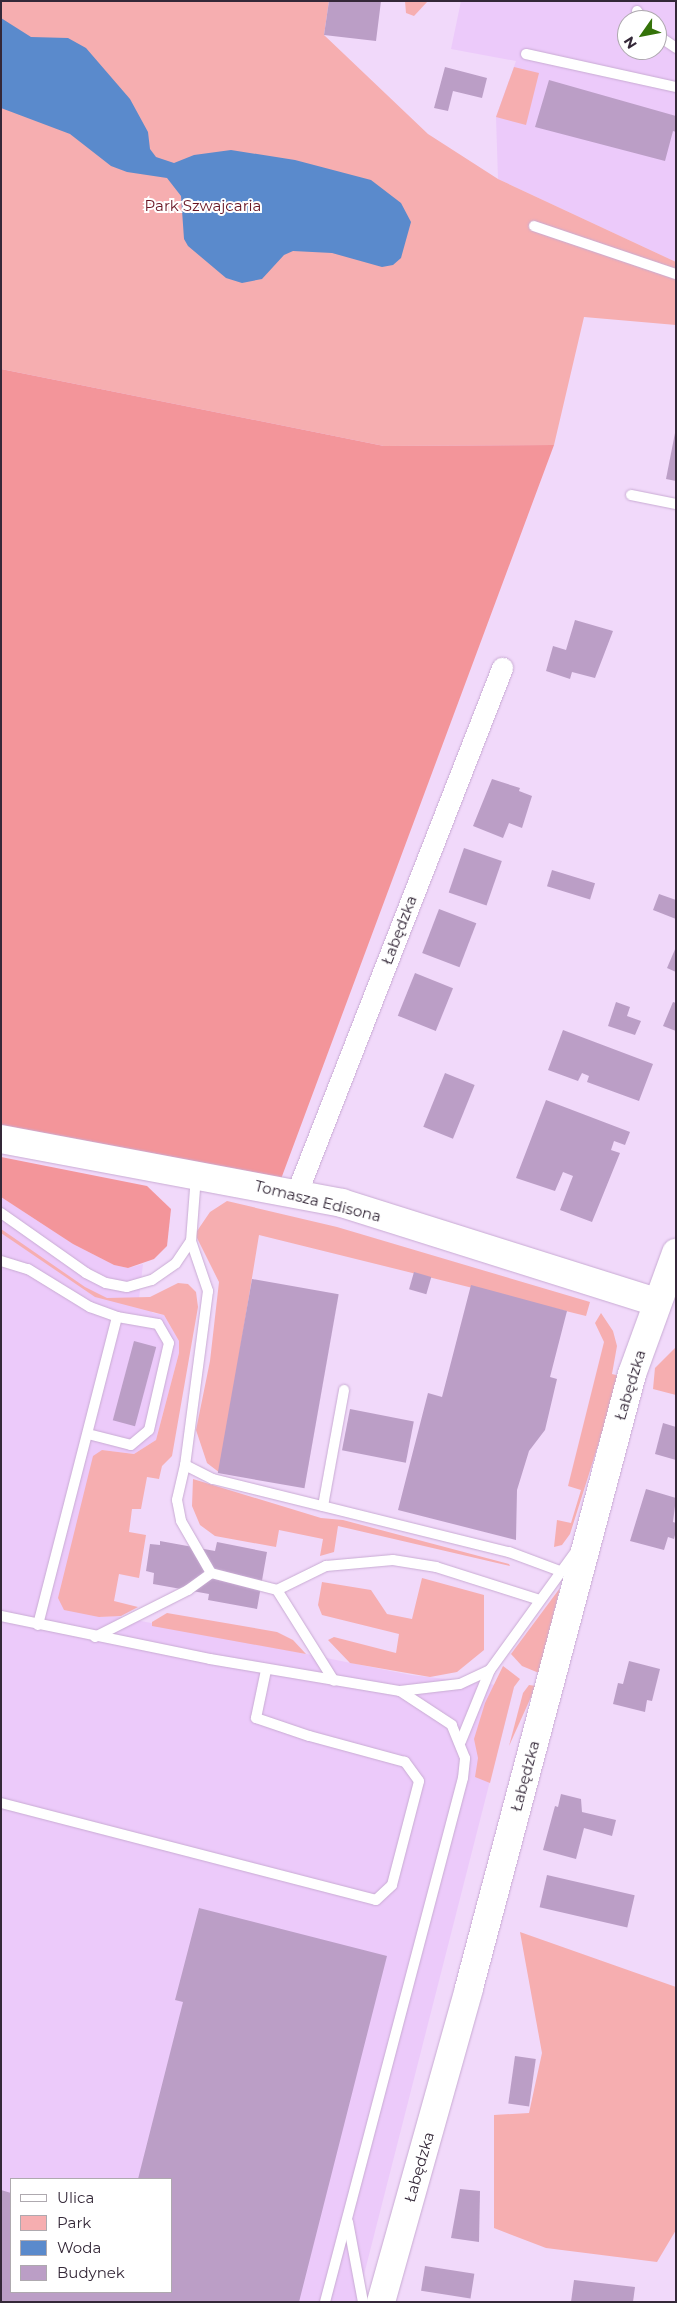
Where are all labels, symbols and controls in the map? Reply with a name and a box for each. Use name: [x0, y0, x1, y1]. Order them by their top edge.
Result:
north arrow: [617, 10, 667, 60]
text: N: [620, 33, 641, 52]
park label: Park Szwajcaria: [145, 197, 261, 215]
street label: Łabędzka: [378, 893, 420, 967]
street label: Tomasza Edisona: [253, 1177, 383, 1225]
street label: Łabędzka: [611, 1348, 649, 1422]
street label: Łabędzka: [507, 1739, 543, 1813]
street label: Łabędzka: [400, 2130, 438, 2204]
legend: [10, 2178, 172, 2293]
text: Ulica: [57, 2188, 94, 2207]
text: Park: [57, 2213, 91, 2232]
text: Woda: [57, 2238, 101, 2257]
text: Budynek: [57, 2263, 125, 2282]

